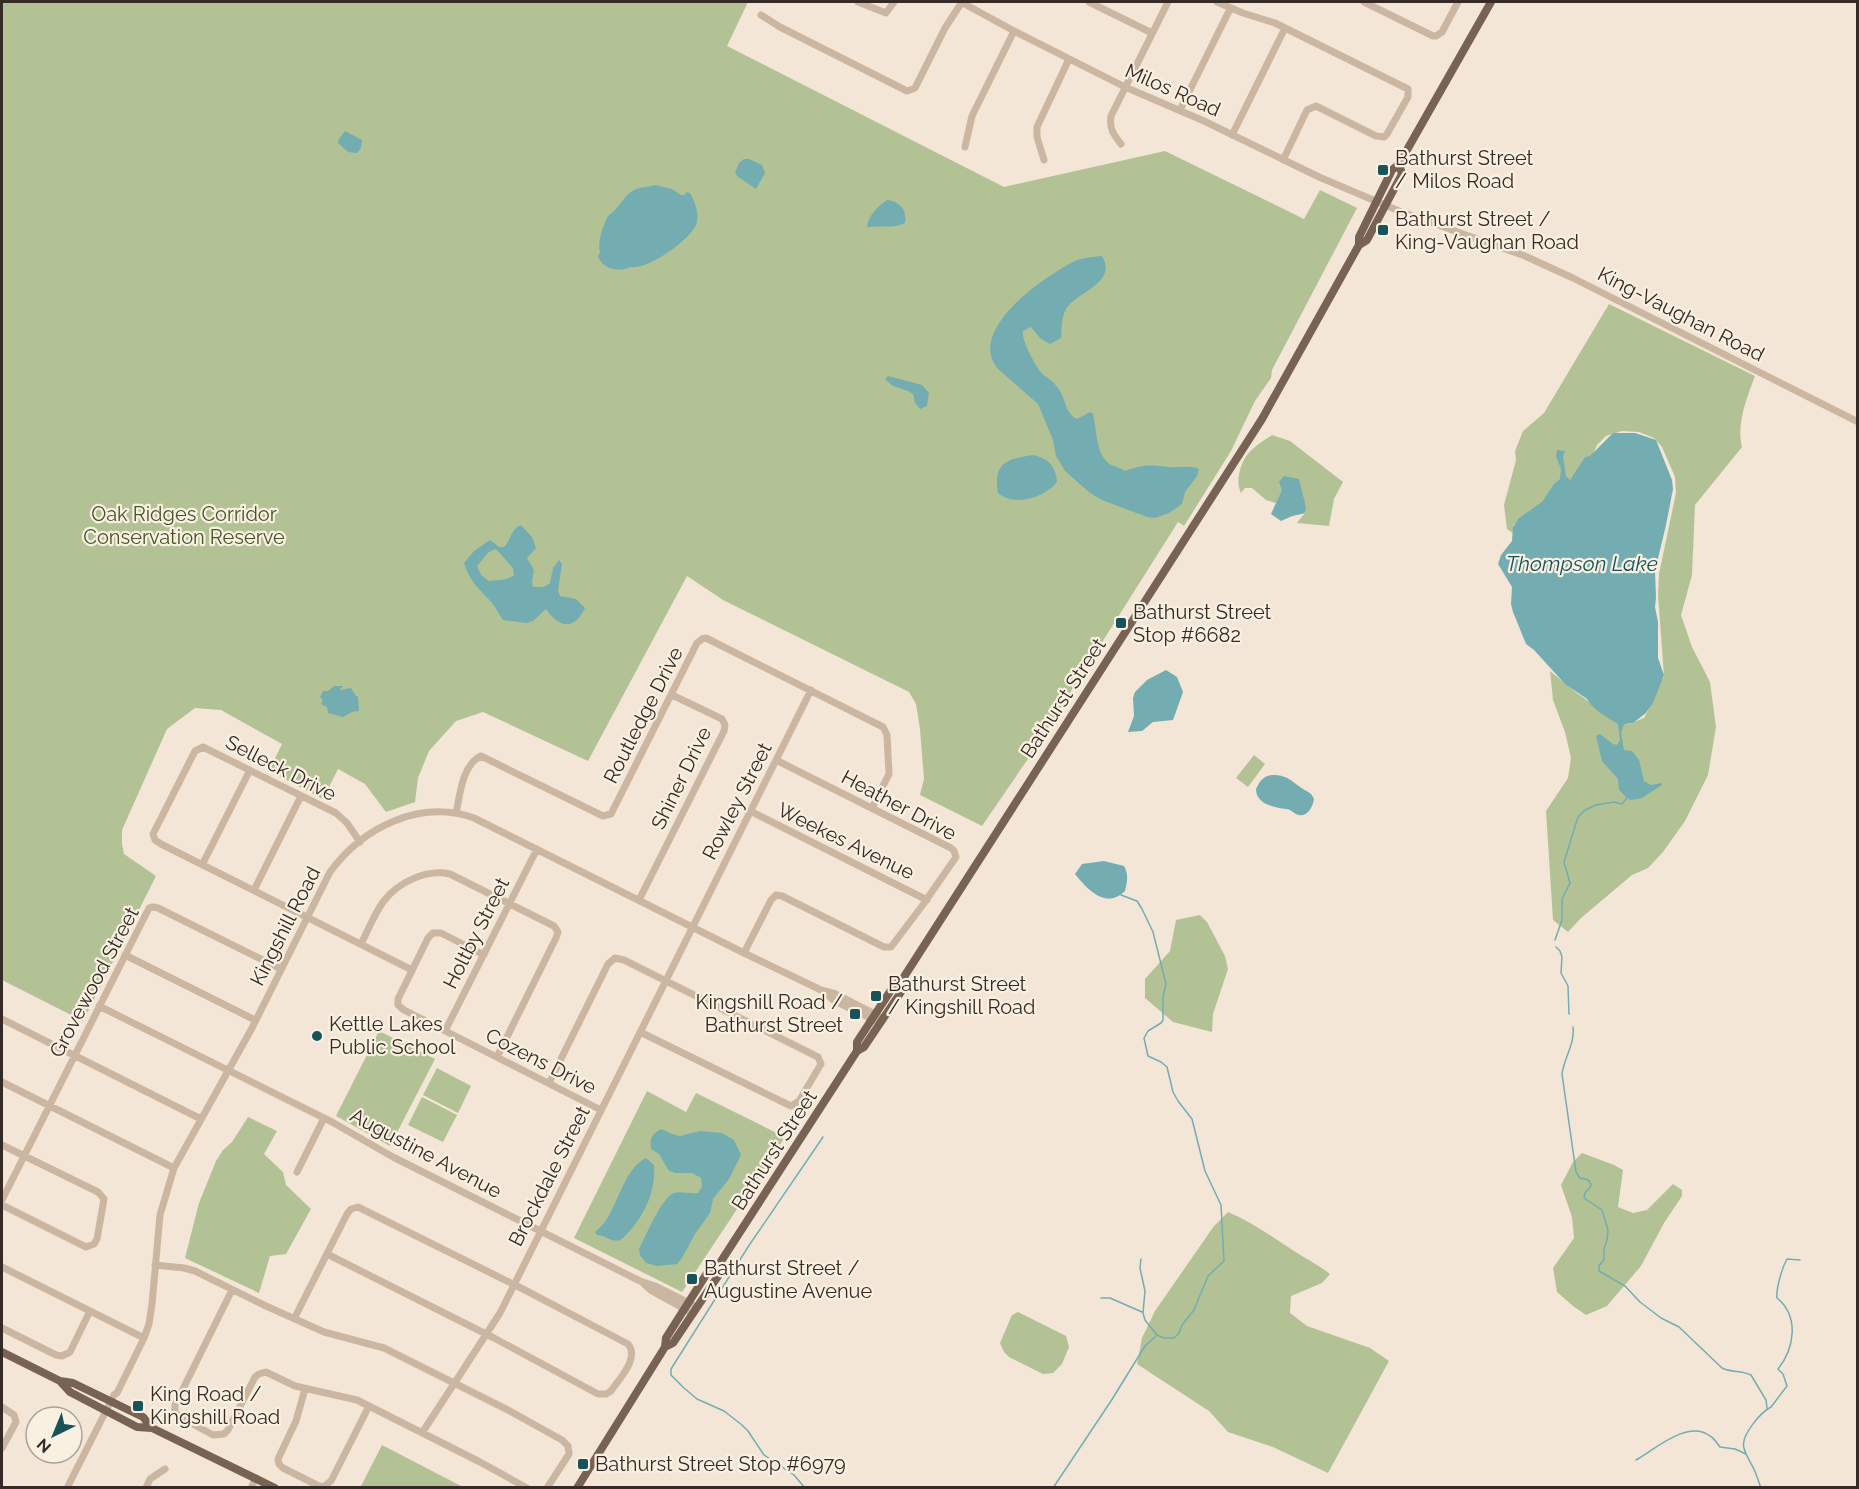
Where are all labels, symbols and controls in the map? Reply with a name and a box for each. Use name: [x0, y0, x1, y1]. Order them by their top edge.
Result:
street label: Milos Road: [1122, 58, 1224, 122]
place label: Bathurst Street / Milos Road: [1395, 146, 1534, 193]
marker: Bathurst Street / Milos Road: [1376, 163, 1390, 177]
place label: Bathurst Street / King-Vaughan Road: [1395, 207, 1579, 254]
marker: Bathurst Street / King-Vaughan Road: [1376, 223, 1390, 237]
street label: King-Vaughan Road: [1594, 262, 1768, 366]
park label: Oak Ridges Corridor Conservation Reserve: [83, 502, 285, 549]
water label: Thompson Lake: [1506, 551, 1658, 576]
place label: Bathurst Street Stop #6682: [1133, 600, 1272, 647]
marker: Bathurst Street Stop #6682: [1114, 616, 1128, 630]
street label: Bathurst Street: [1015, 633, 1111, 763]
street label: Routledge Drive: [598, 643, 688, 787]
street label: Shiner Drive: [646, 723, 716, 833]
street label: Selleck Drive: [222, 730, 341, 806]
street label: Rowley Street: [697, 738, 777, 864]
street label: Heather Drive: [837, 765, 961, 845]
street label: Weekes Avenue: [774, 798, 919, 885]
street label: Kingshill Road: [245, 863, 325, 989]
street label: Holtby Street: [438, 873, 514, 993]
street label: Grovewood Street: [44, 902, 144, 1061]
place label: Bathurst Street / Kingshill Road: [888, 972, 1035, 1019]
marker: Bathurst Street / Kingshill Road: [869, 989, 883, 1003]
place label: Kingshill Road / Bathurst Street: [696, 990, 843, 1037]
marker: Kingshill Road / Bathurst Street: [848, 1007, 862, 1021]
place label: Kettle Lakes Public School: [329, 1012, 456, 1059]
street label: Cozens Drive: [482, 1023, 601, 1099]
marker: Kettle Lakes Public School: [310, 1029, 324, 1043]
street label: Bathurst Street: [726, 1085, 822, 1215]
street label: Brockdale Street: [503, 1102, 595, 1250]
street label: Augustine Avenue: [346, 1103, 506, 1203]
place label: Bathurst Street / Augustine Avenue: [704, 1256, 872, 1303]
marker: Bathurst Street / Augustine Avenue: [685, 1272, 699, 1286]
place label: King Road / Kingshill Road: [150, 1382, 280, 1429]
marker: King Road / Kingshill Road: [131, 1399, 145, 1413]
north arrow: [24, 1405, 84, 1465]
text: N: [33, 1434, 55, 1457]
place label: Bathurst Street Stop #6979: [595, 1452, 846, 1476]
marker: Bathurst Street Stop #6979: [576, 1457, 590, 1471]

